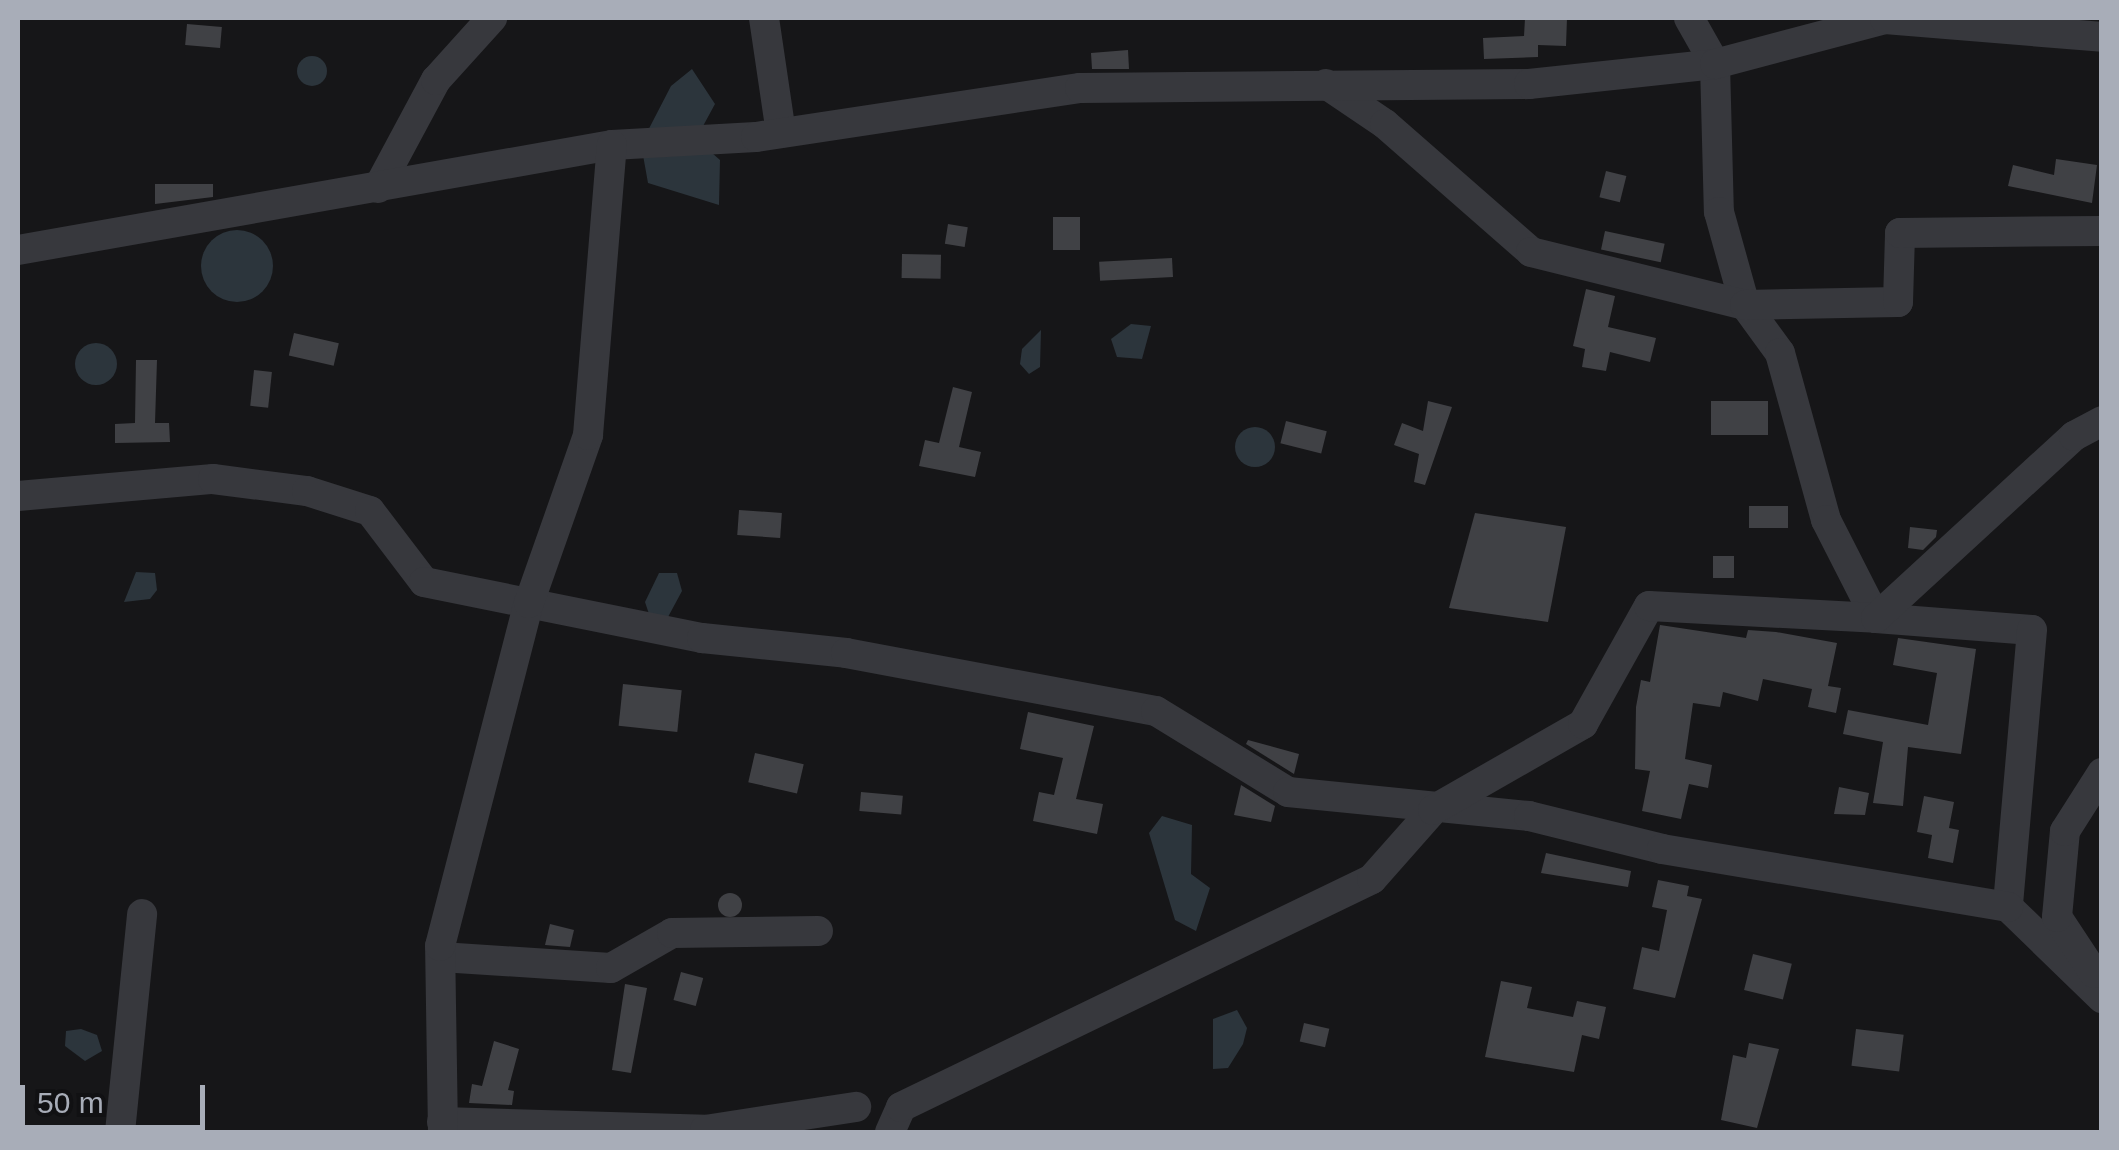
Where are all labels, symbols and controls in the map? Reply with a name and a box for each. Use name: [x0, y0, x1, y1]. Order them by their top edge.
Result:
scale bar: [25, 1065, 210, 1127]
text: 50 m: [37, 1086, 104, 1119]

